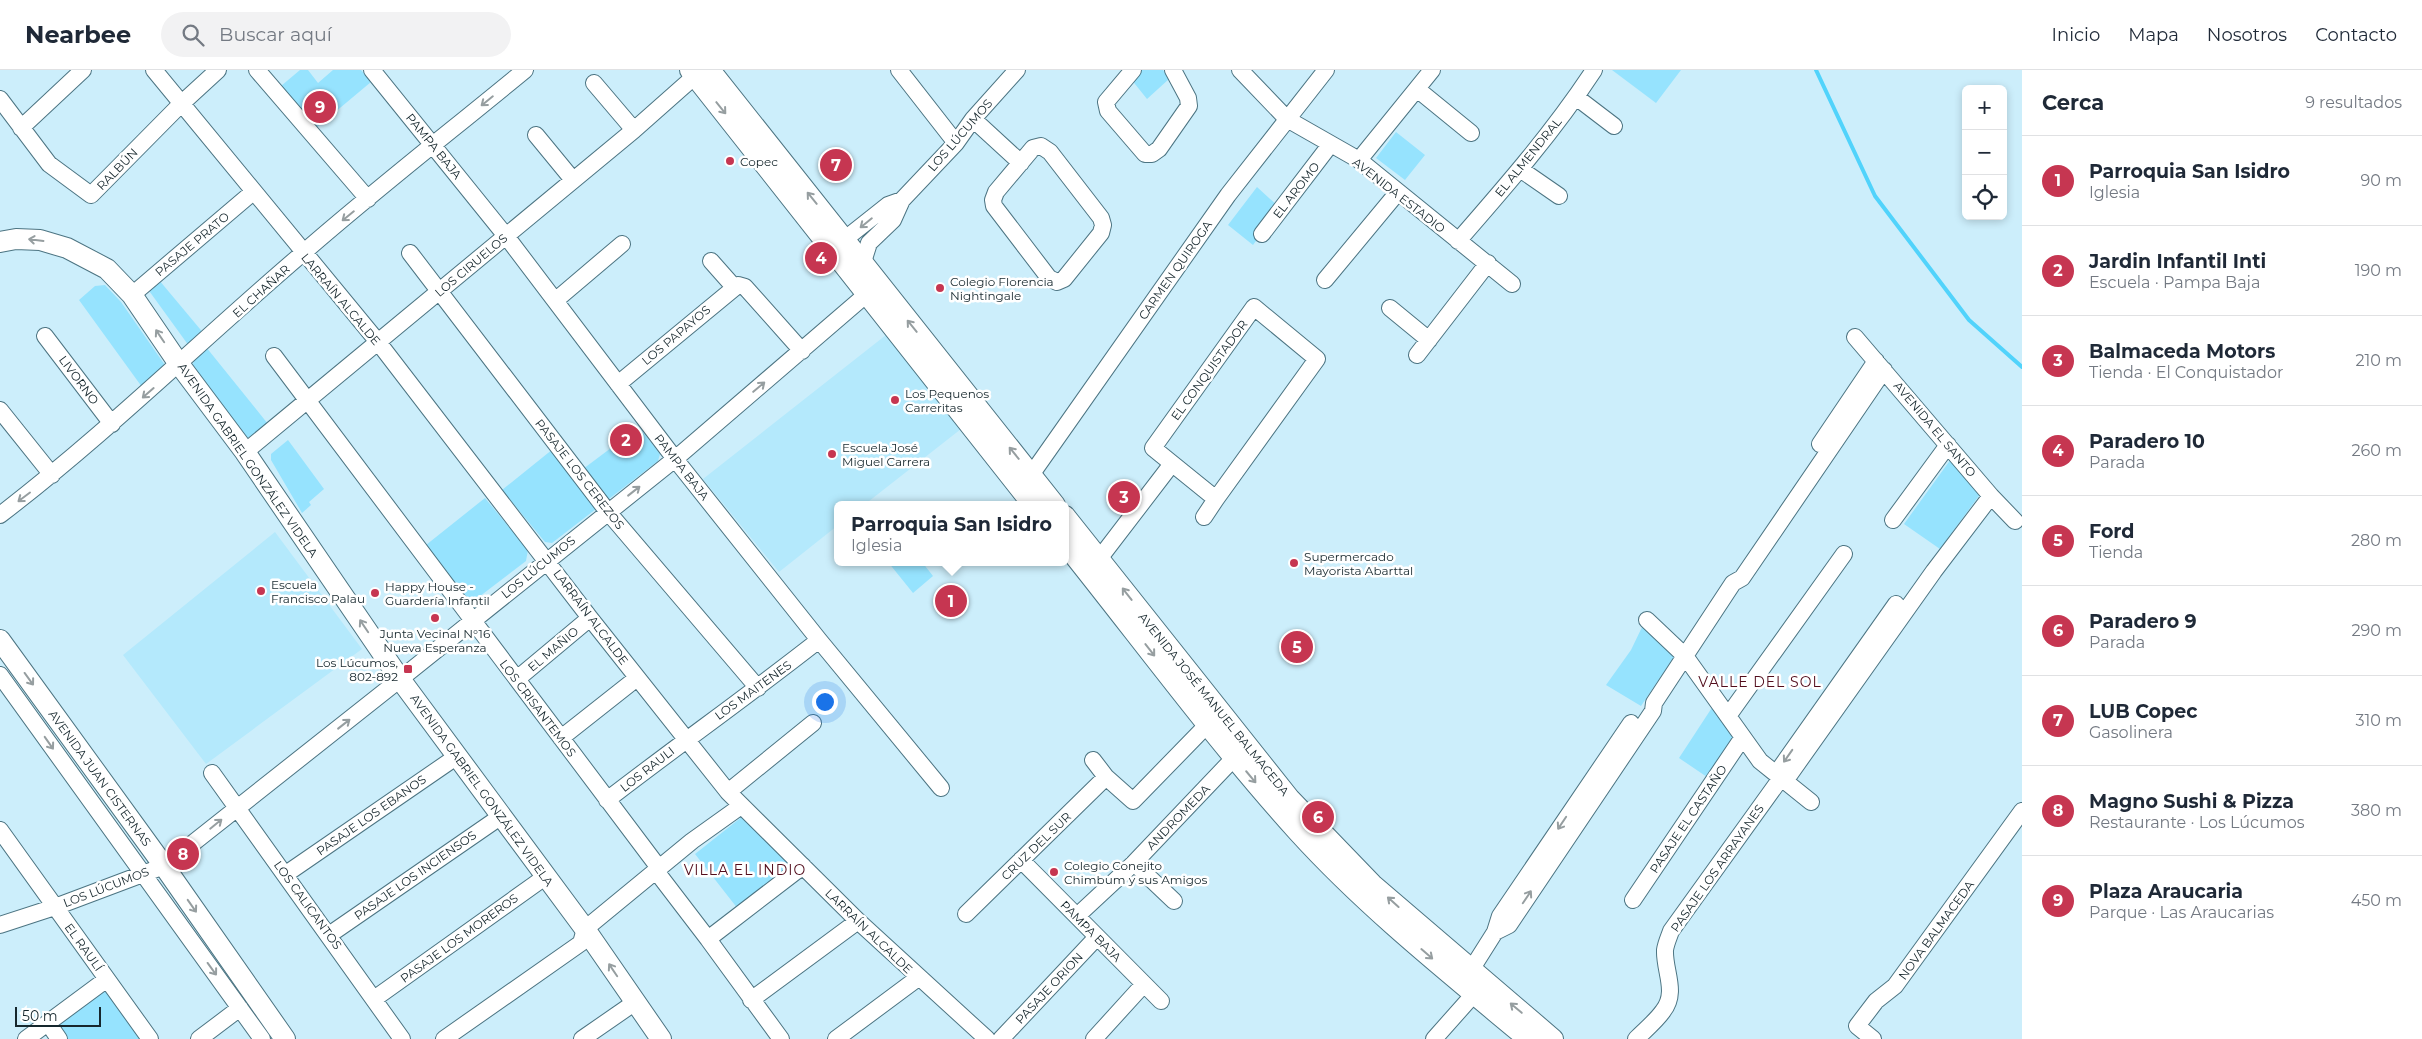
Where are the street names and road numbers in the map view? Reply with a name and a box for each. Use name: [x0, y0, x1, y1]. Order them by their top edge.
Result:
street label: LOS LÚCUMOS: [925, 96, 995, 174]
street label: PAMPA BAJA: [403, 110, 465, 182]
street label: EL ALMENDRAL: [1492, 114, 1564, 200]
street label: RALBÚN: [93, 145, 141, 193]
street label: AVENIDA ESTADIO: [1350, 154, 1448, 236]
street label: EL AROMO: [1269, 159, 1323, 221]
street label: PASAJE PRATO: [152, 209, 232, 279]
street label: CARMEN QUIROGA: [1135, 217, 1215, 323]
street label: LOS CIRUELOS: [432, 230, 510, 300]
street label: LARRAÍN ALCALDE: [298, 250, 384, 348]
street label: EL CHAÑAR: [229, 261, 293, 321]
street label: LOS PAPAYOS: [639, 302, 713, 368]
street label: EL CONQUISTADOR: [1168, 317, 1251, 423]
street label: LIVORNO: [56, 353, 102, 407]
street label: AVENIDA GABRIEL GONZÁLEZ VIDELA: [175, 360, 321, 560]
street label: AVENIDA EL SANTO: [1891, 378, 1979, 480]
street label: PASAJE LOS CEREZOS: [532, 416, 628, 532]
street label: PAMPA BAJA: [651, 431, 713, 504]
street label: LOS LÚCUMOS: [498, 533, 578, 601]
street label: LARRAÍN ALCALDE: [550, 566, 632, 668]
street label: AVENIDA JOSÉ MANUEL BALMACEDA: [1135, 609, 1293, 799]
street label: EL MAÑIO: [525, 623, 581, 675]
street label: LOS CRISANTEMOS: [497, 656, 579, 760]
street label: LOS MAITENES: [712, 657, 794, 723]
street label: AVENIDA GABRIEL GONZÁLEZ VIDELA: [407, 691, 557, 889]
street label: AVENIDA JUAN CISTERNAS: [45, 707, 155, 849]
street label: LOS RAULI: [617, 743, 677, 795]
street label: PASAJE EL CASTAÑO: [1646, 762, 1730, 876]
street label: PASAJE LOS EBANOS: [313, 771, 429, 859]
street label: ANDROMEDA: [1143, 781, 1213, 853]
street label: PASAJE LOS ARRAYANES: [1667, 801, 1767, 935]
street label: CRUZ DEL SUR: [998, 809, 1074, 883]
street label: PASAJE LOS INCIENSOS: [351, 827, 479, 923]
street label: LOS CALICANTOS: [271, 858, 345, 952]
street label: LOS LÚCUMOS: [61, 864, 151, 910]
street label: NOVA BALMACEDA: [1895, 877, 1977, 982]
street label: LARRAÍN ALCALDE: [822, 885, 916, 977]
street label: PASAJE LOS MOREROS: [397, 890, 521, 986]
street label: PAMPA BAJA: [1057, 897, 1125, 965]
street label: EL RAULÍ: [62, 920, 107, 974]
street label: PASAJE ORION: [1012, 949, 1086, 1027]

